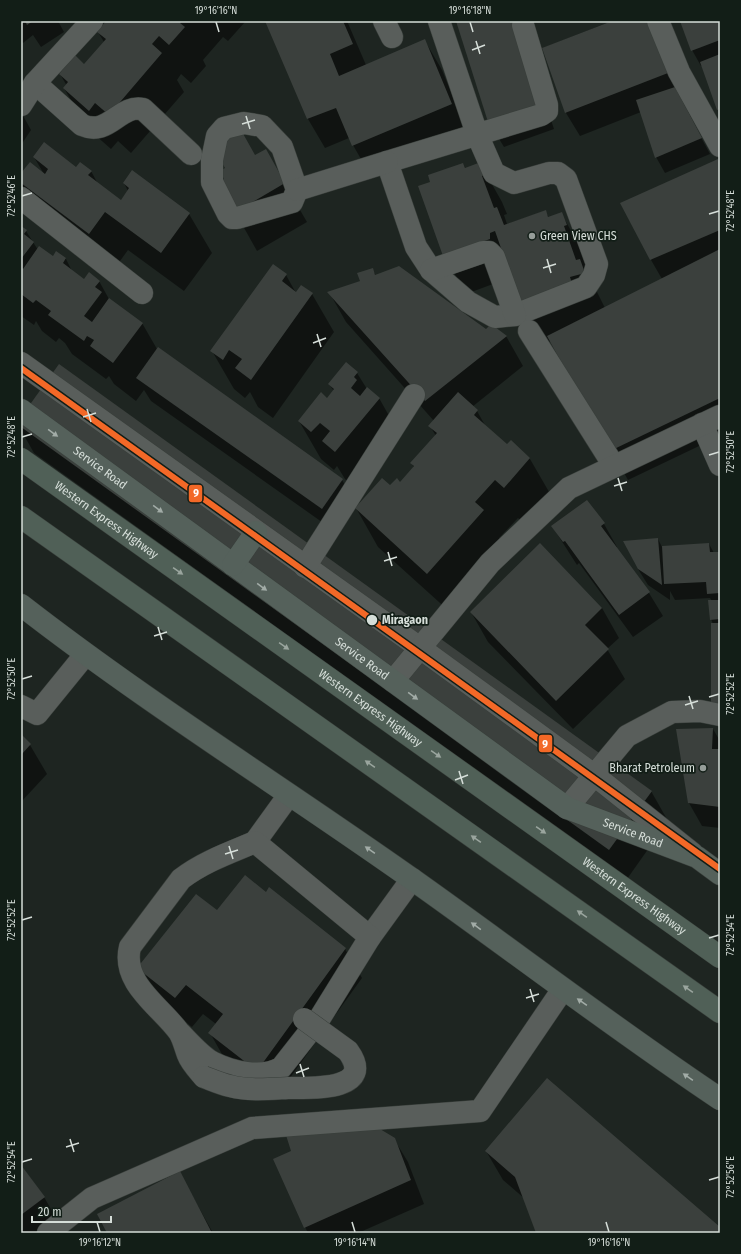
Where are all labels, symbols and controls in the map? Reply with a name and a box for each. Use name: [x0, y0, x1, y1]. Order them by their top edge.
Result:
text: 19°16'16"N: [195, 5, 237, 17]
text: 19°16'18"N: [449, 5, 491, 17]
text: 72°52'46"E: [6, 175, 18, 217]
text: 72°52'48"E: [725, 190, 737, 232]
place label: Green View CHS: [540, 229, 617, 243]
marker: Green View CHS: [527, 231, 537, 241]
text: 72°52'48"E: [6, 416, 18, 458]
one-way arrow: [47, 429, 58, 437]
text: 72°52'50"E: [725, 431, 737, 473]
street label: Service Road: [71, 443, 130, 492]
street label: Western Express Highway: [52, 478, 162, 562]
line badge: 9: [188, 484, 203, 503]
text: 9: [193, 487, 199, 500]
one-way arrow: [152, 505, 163, 514]
one-way arrow: [173, 567, 183, 575]
one-way arrow: [257, 582, 268, 591]
marker: Miragaon: [365, 613, 379, 627]
place label: Miragaon: [382, 613, 428, 627]
street label: Service Road: [332, 634, 392, 683]
one-way arrow: [279, 642, 289, 650]
text: 72°52'50"E: [6, 658, 18, 700]
street label: Western Express Highway: [316, 666, 426, 750]
text: 72°52'52"E: [725, 673, 737, 715]
one-way arrow: [408, 692, 418, 700]
line badge: 9: [538, 734, 553, 753]
text: 9: [542, 738, 548, 751]
one-way arrow: [430, 750, 441, 758]
one-way arrow: [365, 760, 375, 768]
place label: Bharat Petroleum: [609, 761, 695, 775]
marker: Bharat Petroleum: [698, 763, 708, 773]
street label: Service Road: [601, 815, 665, 850]
one-way arrow: [536, 826, 547, 834]
one-way arrow: [471, 835, 481, 843]
one-way arrow: [365, 846, 375, 854]
street label: Western Express Highway: [580, 854, 689, 938]
text: 72°52'52"E: [6, 899, 18, 941]
one-way arrow: [577, 910, 587, 918]
text: 72°52'54"E: [725, 914, 737, 956]
one-way arrow: [471, 922, 482, 930]
one-way arrow: [683, 985, 693, 993]
one-way arrow: [576, 998, 587, 1006]
one-way arrow: [682, 1073, 693, 1081]
text: 72°52'54"E: [6, 1141, 18, 1183]
text: 72°52'56"E: [725, 1156, 737, 1198]
scale bar: [32, 1198, 111, 1224]
text: 20 m: [38, 1205, 62, 1219]
text: 19°16'12"N: [79, 1237, 121, 1249]
text: 19°16'14"N: [334, 1237, 376, 1249]
text: 19°16'16"N: [588, 1237, 630, 1249]

